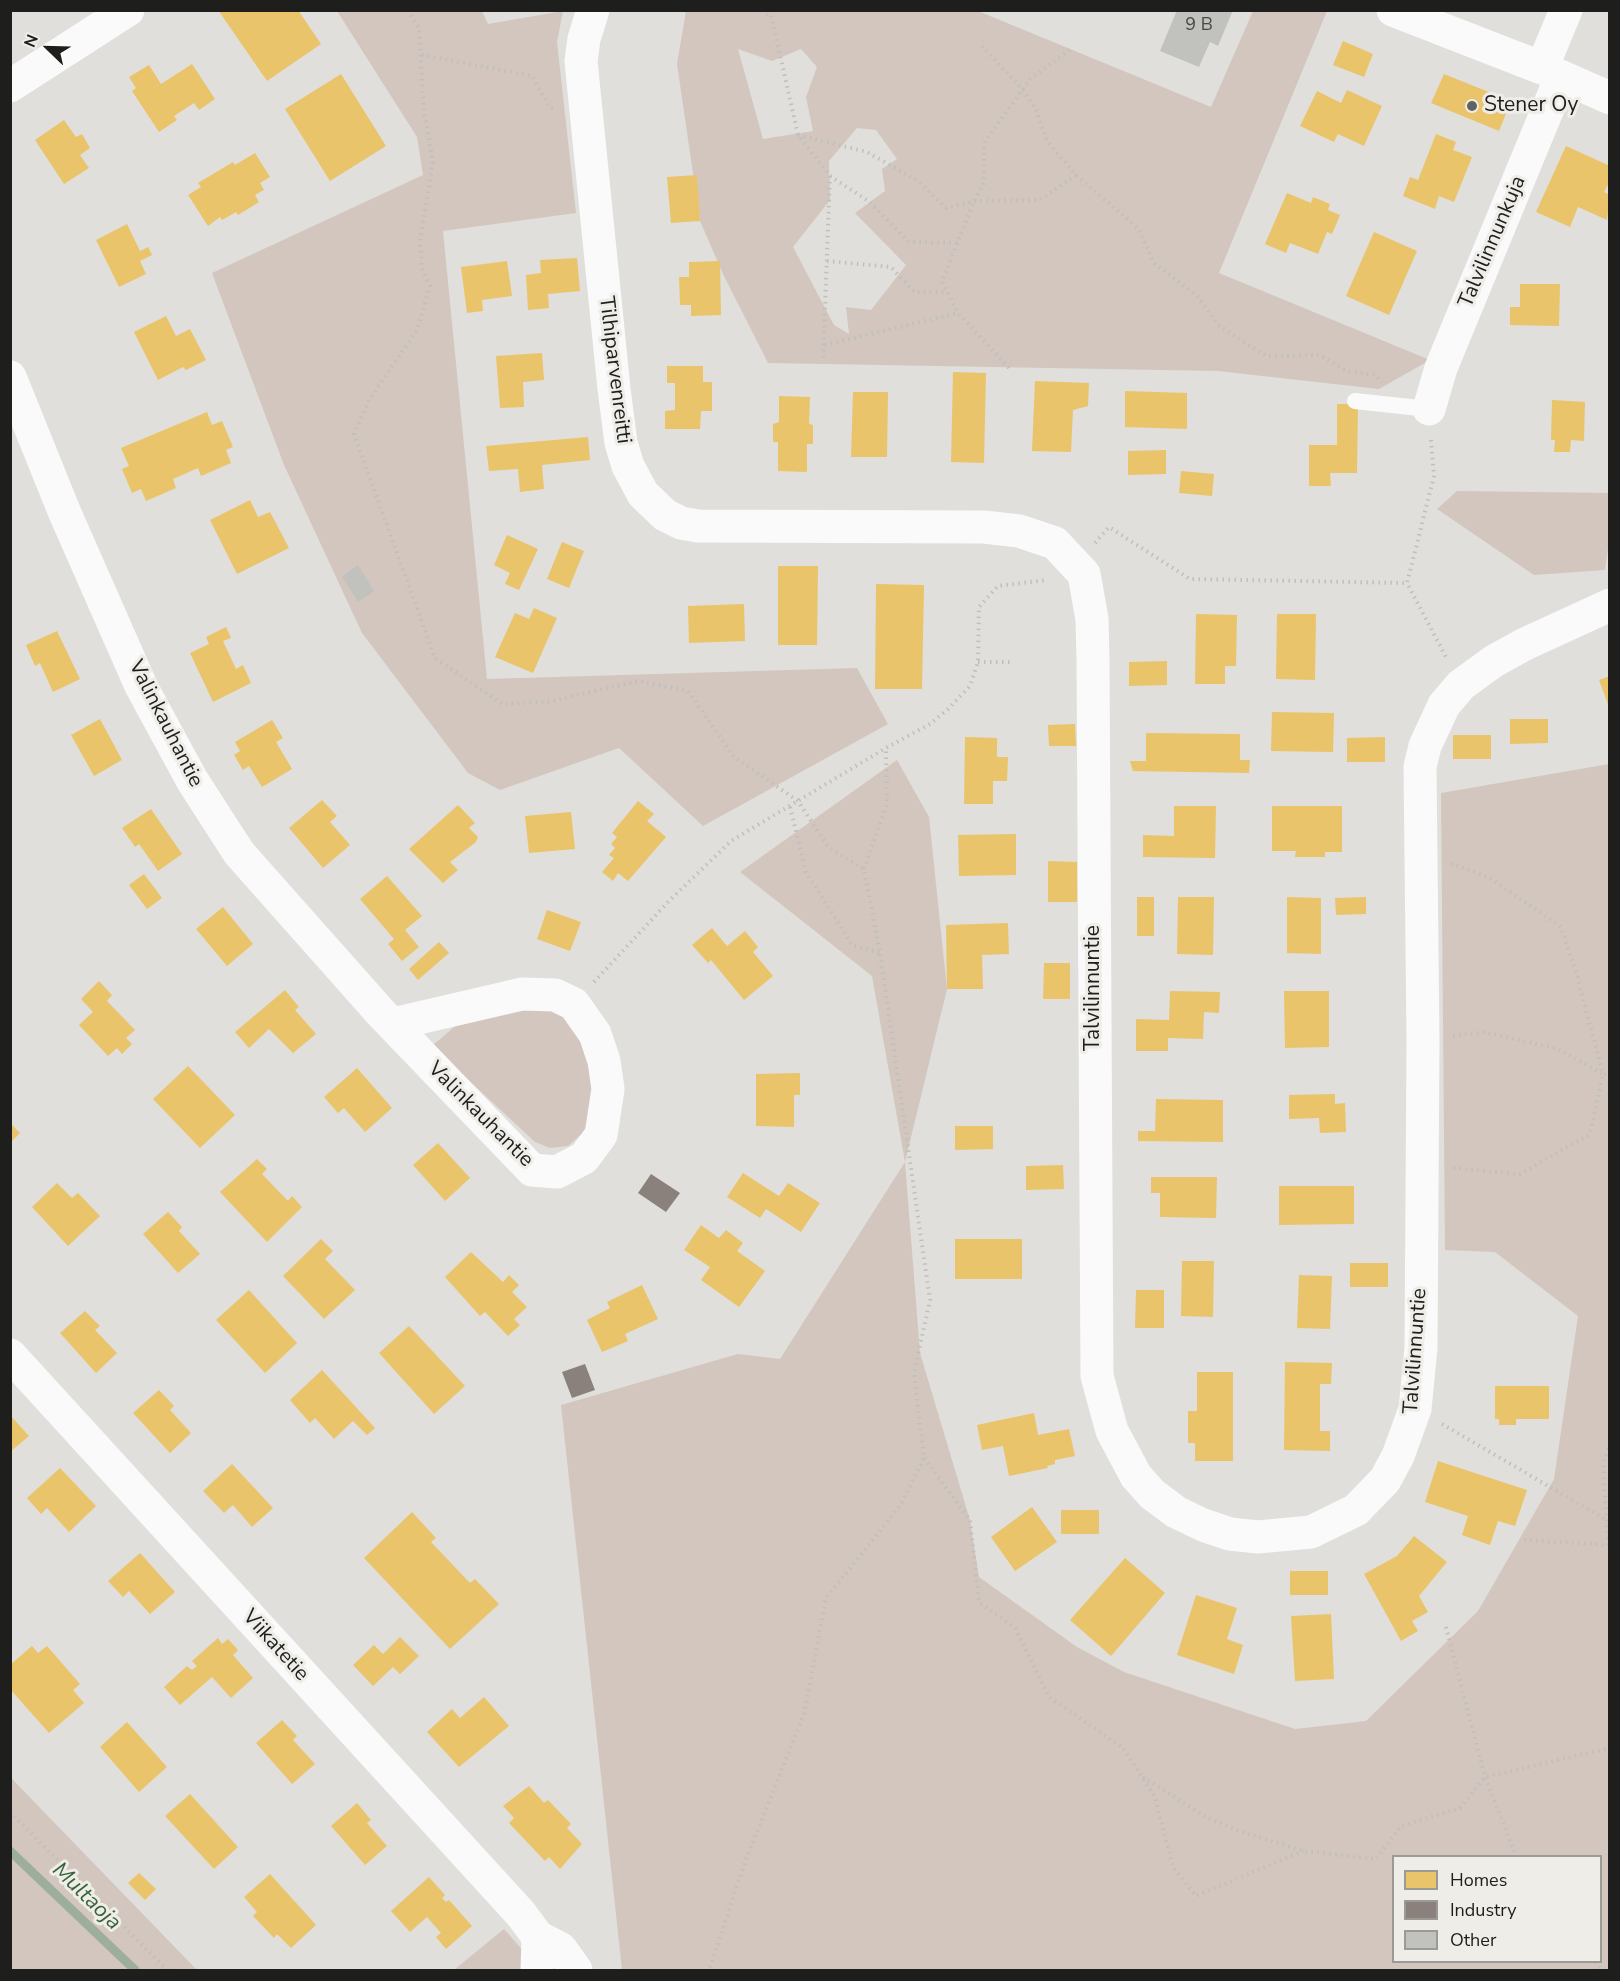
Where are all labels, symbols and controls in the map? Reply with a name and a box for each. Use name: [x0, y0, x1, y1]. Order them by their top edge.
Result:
house number: 9 B: [1185, 15, 1213, 37]
north arrow: [18, 18, 78, 78]
text: N: [19, 31, 44, 51]
place label: Stener Oy: [1484, 93, 1578, 119]
marker: Stener Oy: [1465, 99, 1479, 113]
street label: Talvilinnunkuja: [1454, 172, 1532, 312]
street label: Tilhiparvenreitti: [592, 295, 636, 445]
street label: Valinkauhantie: [122, 656, 208, 792]
street label: Talvilinnuntie: [1081, 925, 1107, 1051]
street label: Valinkauhantie: [422, 1057, 538, 1173]
street label: Talvilinnuntie: [1399, 1287, 1433, 1415]
street label: Viikatetie: [236, 1605, 314, 1687]
legend: [1392, 1855, 1602, 1963]
water label: Multaoja: [46, 1858, 126, 1936]
text: Homes: [1450, 1868, 1507, 1892]
text: Industry: [1450, 1898, 1517, 1922]
text: Other: [1450, 1928, 1496, 1952]

